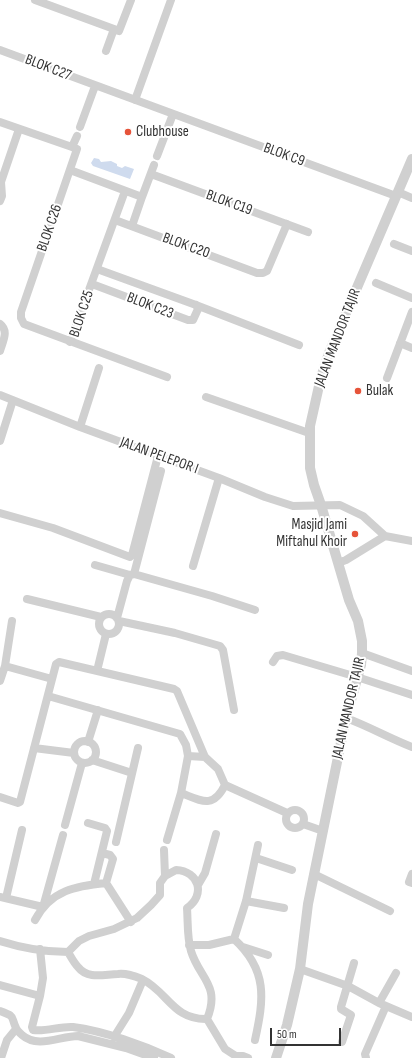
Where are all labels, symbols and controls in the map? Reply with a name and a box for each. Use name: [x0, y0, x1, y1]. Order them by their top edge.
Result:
street label: BLOK C27: [22, 51, 74, 85]
place label: Clubhouse: [136, 123, 189, 141]
marker: Clubhouse: [123, 127, 133, 137]
street label: BLOK C9: [261, 139, 307, 171]
street label: BLOK C19: [203, 186, 255, 220]
street label: BLOK C26: [34, 202, 66, 254]
street label: BLOK C20: [160, 229, 212, 263]
street label: JALAN MANDOR TAJIR: [311, 286, 365, 390]
street label: BLOK C25: [66, 288, 98, 340]
street label: BLOK C23: [124, 289, 176, 323]
place label: Bulak: [366, 382, 393, 400]
marker: Bulak: [353, 386, 363, 396]
street label: JALAN PELEPOR I: [117, 434, 201, 478]
place label: Masjid Jami Miftahul Khoir: [276, 516, 347, 551]
marker: Masjid Jami Miftahul Khoir: [350, 529, 360, 539]
street label: JALAN MANDOR TAJIR: [329, 655, 369, 761]
scale bar: [272, 1020, 343, 1046]
text: 50 m: [277, 1027, 297, 1042]

